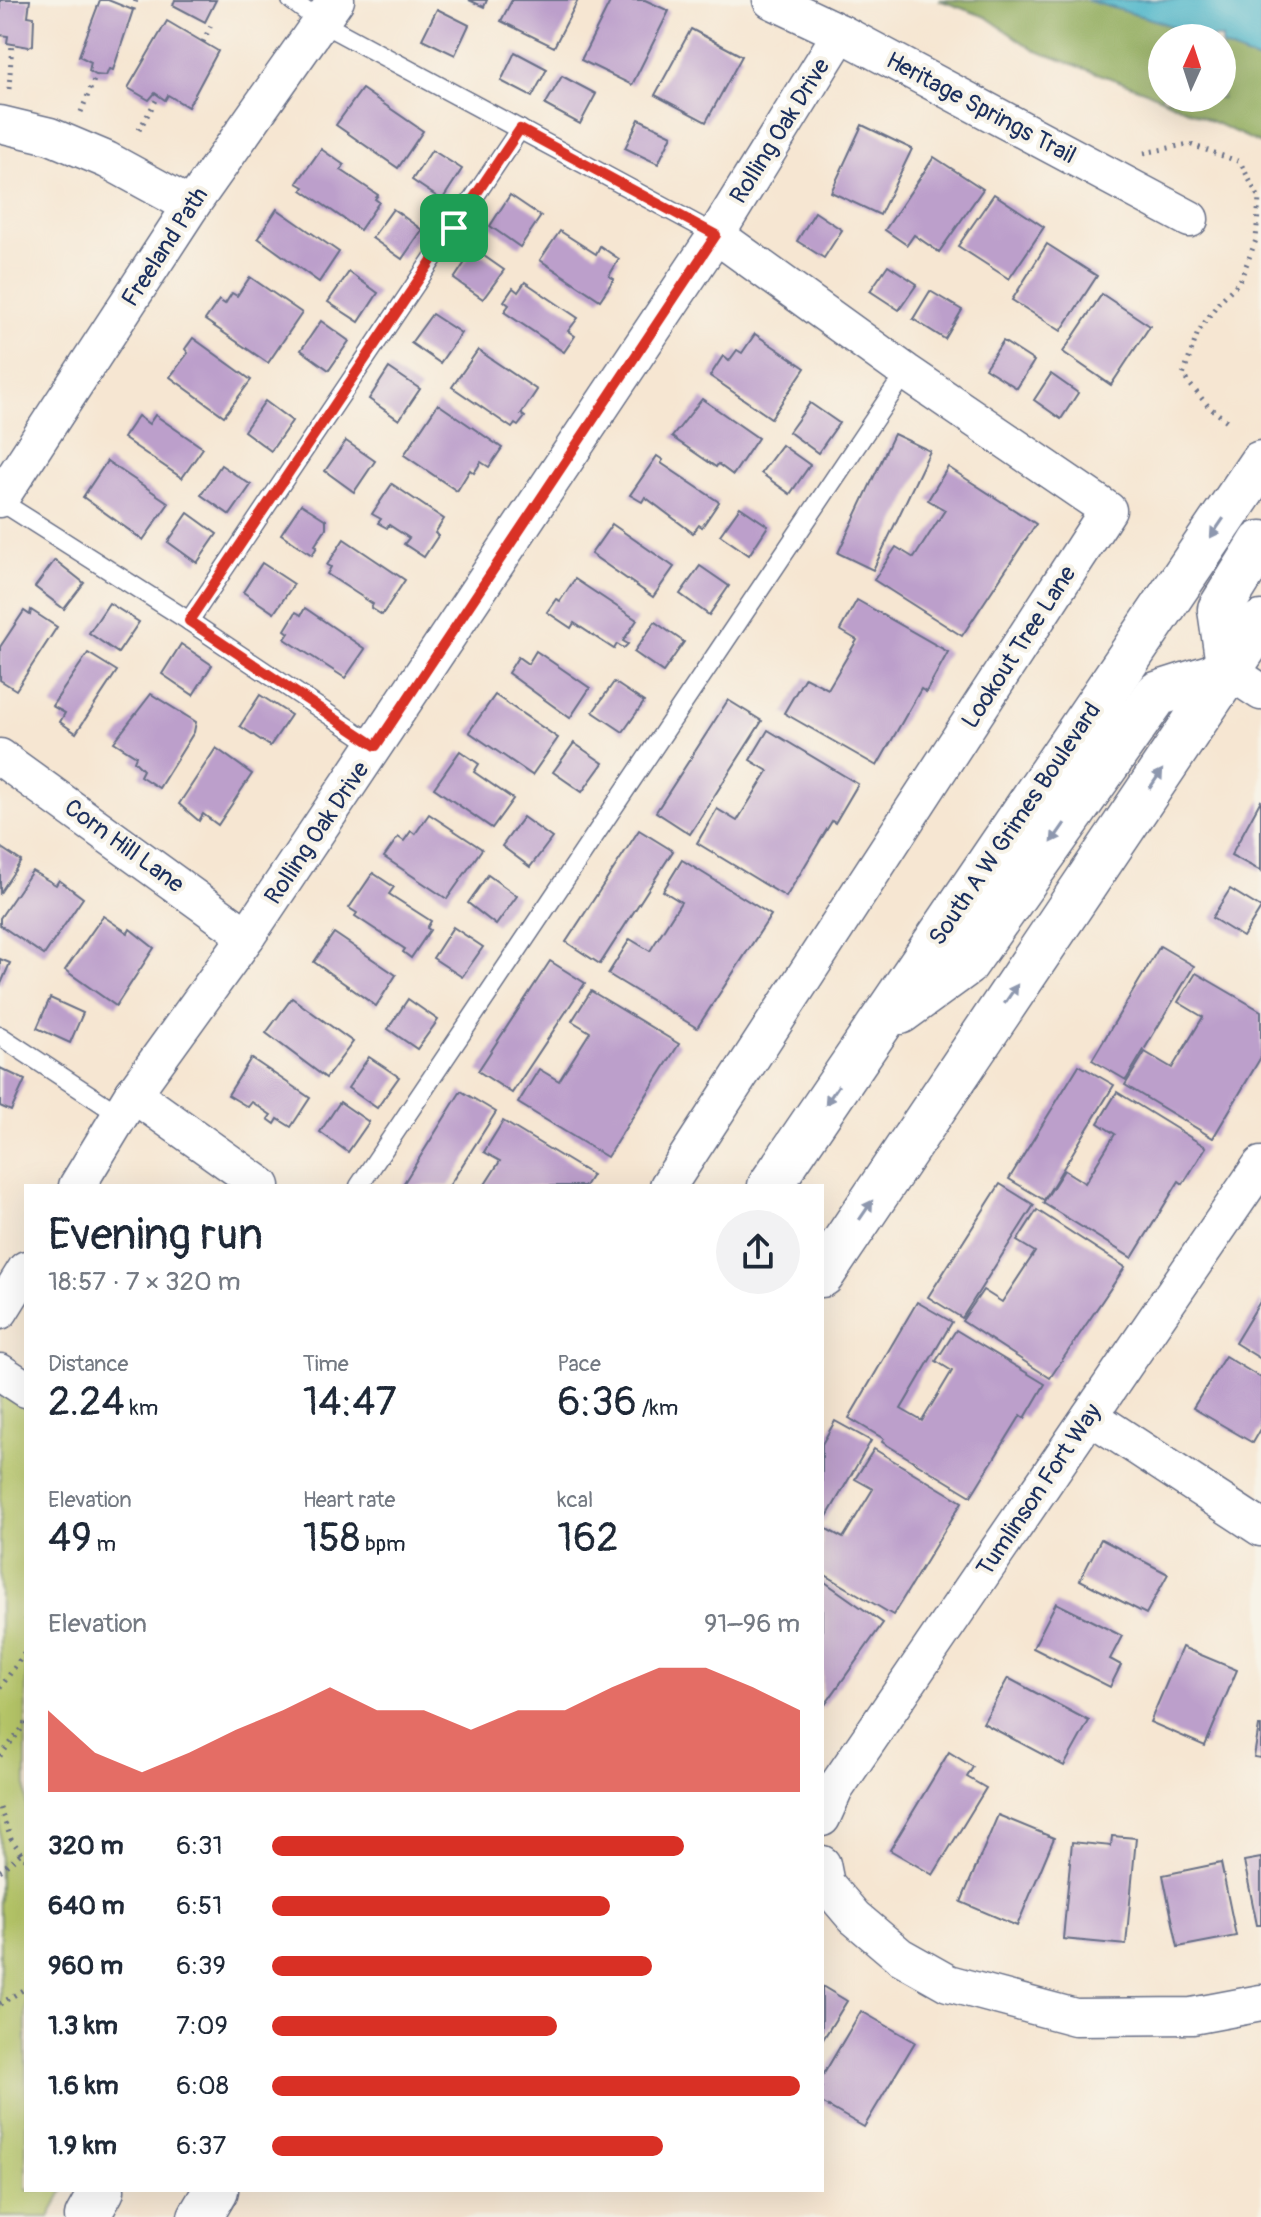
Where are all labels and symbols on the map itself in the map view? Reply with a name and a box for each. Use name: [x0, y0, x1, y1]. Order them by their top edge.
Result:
north arrow: [1148, 24, 1236, 112]
street label: Heritage Springs Trail: [881, 46, 1081, 170]
street label: Rolling Oak Drive: [724, 53, 836, 209]
street label: Freeland Path: [116, 182, 214, 312]
pin: [420, 194, 488, 262]
one-way arrow: [1210, 517, 1225, 538]
street label: Lookout Tree Lane: [956, 560, 1082, 734]
street label: South A W Grimes Boulevard: [923, 697, 1107, 951]
street label: Rolling Oak Drive: [259, 756, 376, 910]
one-way arrow: [1148, 768, 1163, 789]
street label: Corn Hill Lane: [59, 793, 190, 899]
one-way arrow: [1051, 823, 1066, 844]
one-way arrow: [1003, 984, 1018, 1005]
one-way arrow: [825, 1084, 840, 1105]
one-way arrow: [858, 1200, 873, 1221]
street label: Tumlinson Fort Way: [971, 1398, 1107, 1582]

